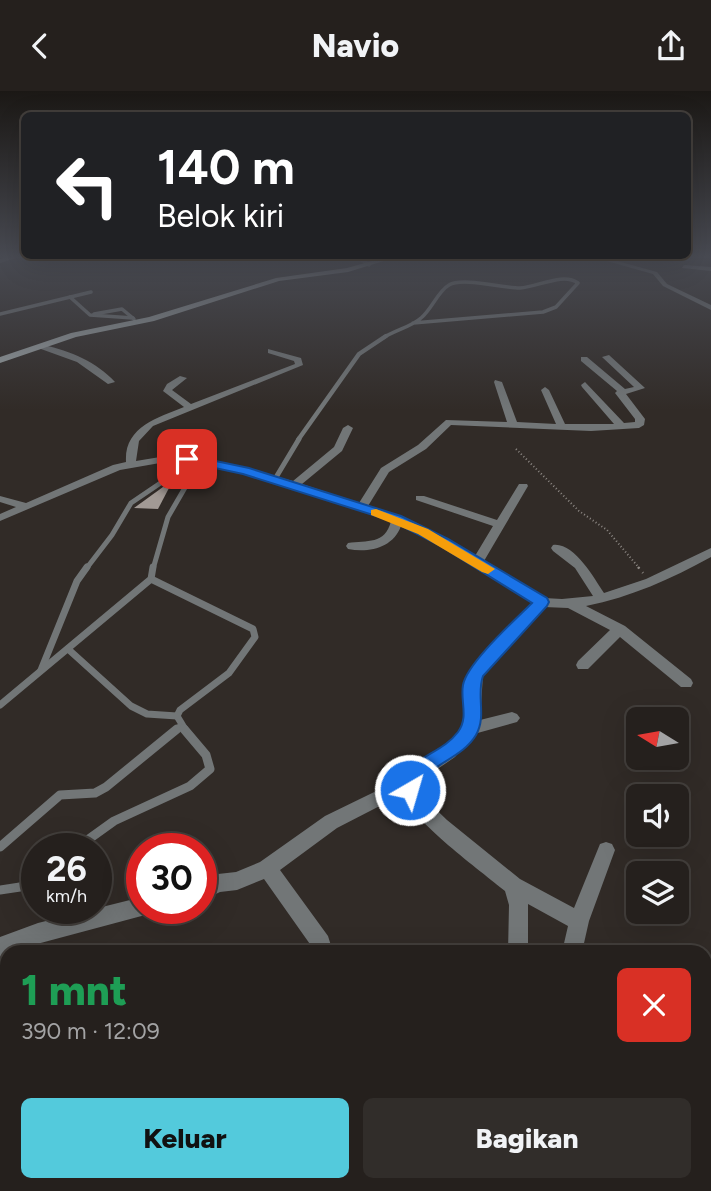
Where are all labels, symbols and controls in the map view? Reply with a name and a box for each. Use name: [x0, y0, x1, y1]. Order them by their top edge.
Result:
icon: back: [21, 27, 59, 65]
text: Navio: [312, 27, 399, 65]
icon: share: [652, 27, 690, 65]
text: 140 m: [157, 137, 295, 196]
icon: left: [42, 140, 133, 231]
text: Belok kiri: [157, 197, 284, 235]
pin: [157, 429, 217, 489]
icon: arrive: [168, 440, 206, 478]
north arrow: [626, 707, 690, 770]
map controls: [626, 707, 689, 924]
position arrow: [373, 753, 447, 827]
button: sound: [626, 784, 689, 847]
speed limit sign: 30: [126, 833, 217, 924]
text: 26: [46, 848, 87, 890]
button: layers: [626, 861, 689, 924]
text: km/h: [46, 885, 87, 907]
text: 1 mnt: [21, 965, 127, 1016]
button: close: [617, 968, 691, 1042]
text: 390 m · 12:09: [21, 1017, 160, 1045]
button: Keluar: [21, 1098, 349, 1178]
button: Bagikan: [363, 1098, 691, 1178]

